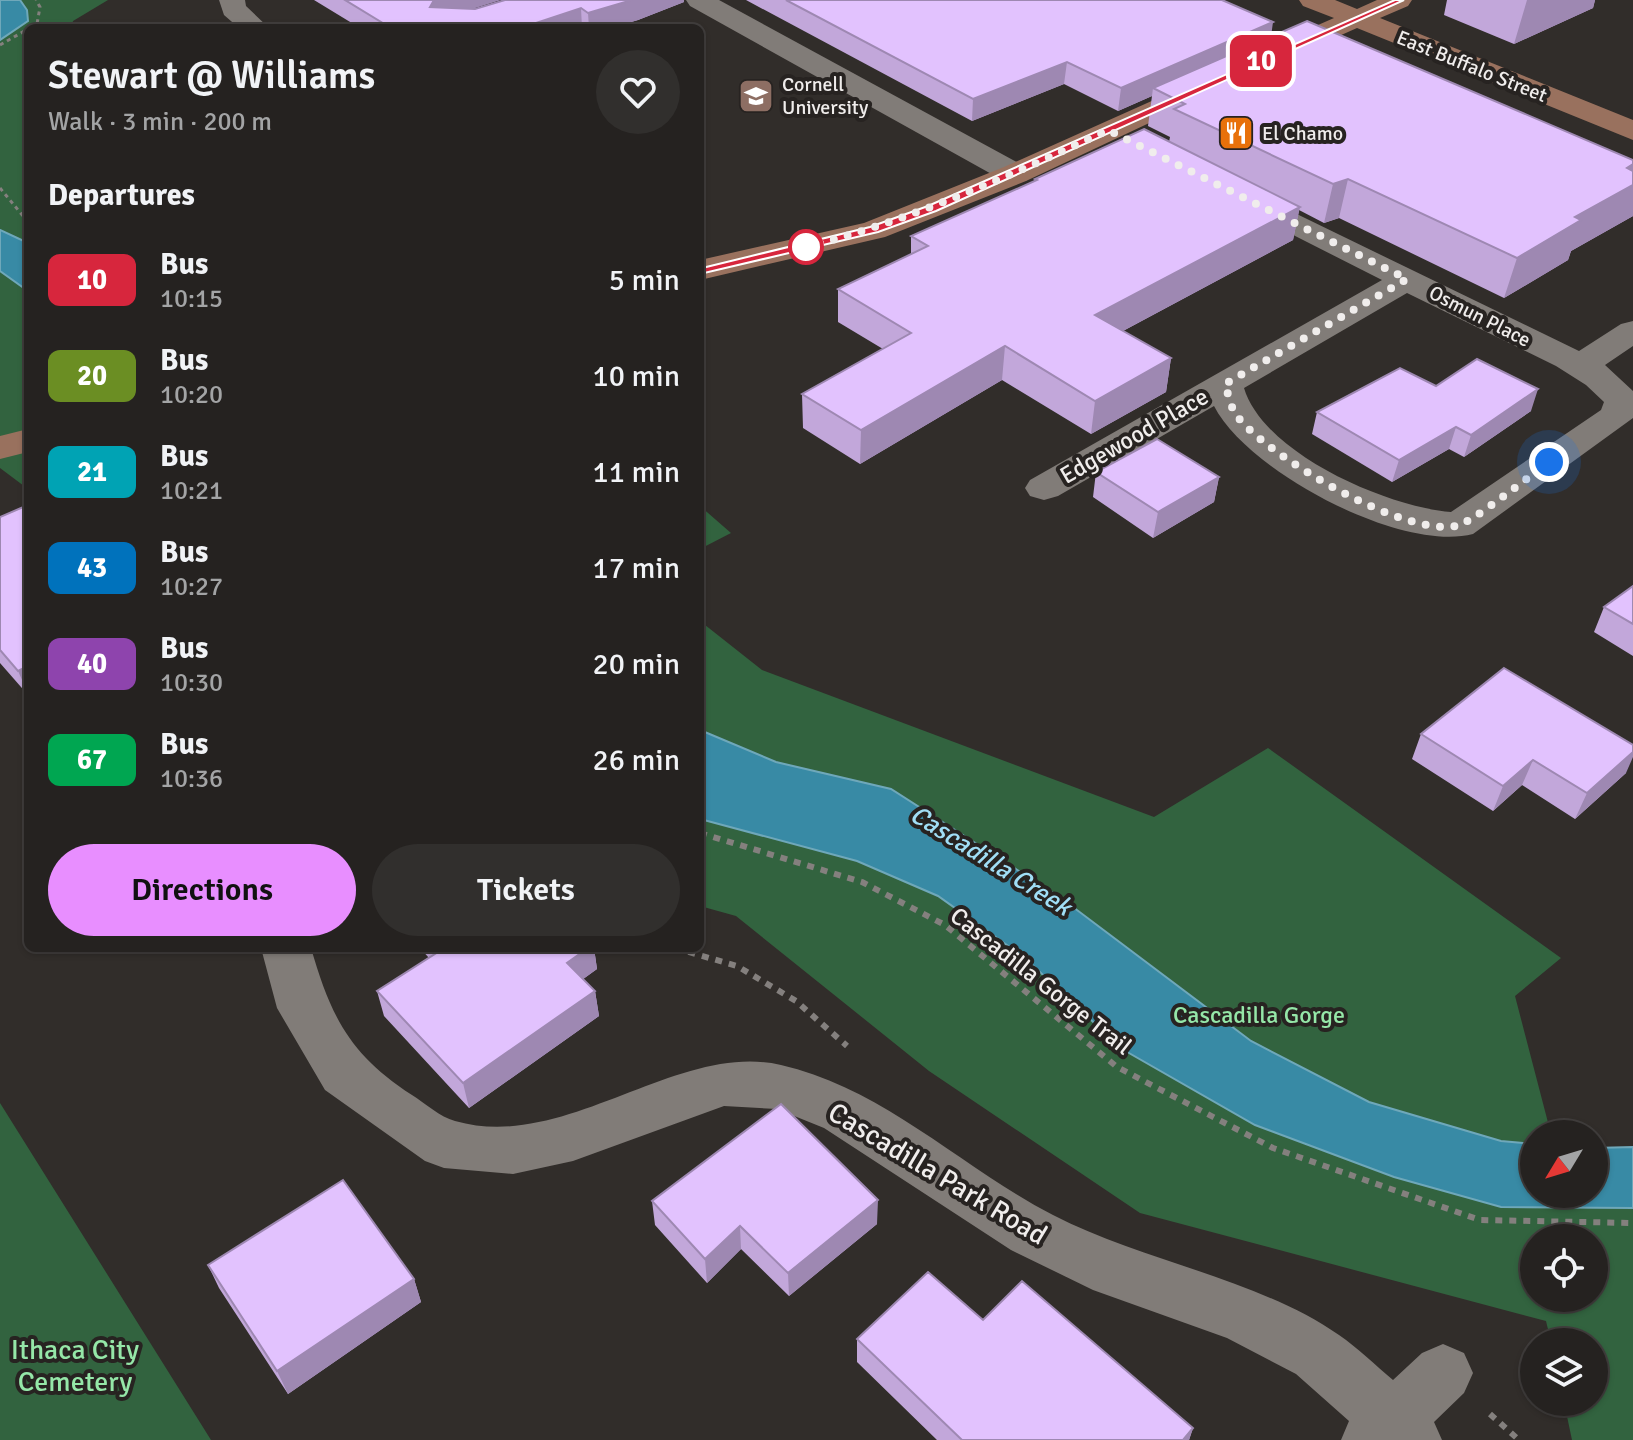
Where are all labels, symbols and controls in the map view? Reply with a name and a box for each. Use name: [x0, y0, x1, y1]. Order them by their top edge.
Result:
street label: East Buffalo Street: [1393, 25, 1551, 108]
line badge: 10: [1225, 35, 1297, 87]
text: 10: [1246, 44, 1276, 78]
button: heart: [596, 50, 680, 134]
text: Stewart @ Williams: [48, 52, 375, 99]
place label: Cornell University: [782, 72, 869, 120]
school or university icon: Cornell University: [737, 77, 775, 115]
text: Walk · 3 min · 200 m: [48, 106, 272, 138]
restaurant icon: El Chamo: [1217, 114, 1255, 152]
place label: El Chamo: [1262, 121, 1343, 146]
text: Departures: [48, 177, 195, 214]
unlabelled marker: [789, 230, 823, 264]
text: Bus: [160, 246, 208, 283]
text: 5 min: [609, 262, 680, 299]
text: 10: [77, 263, 107, 297]
street label: Osmun Place: [1425, 280, 1535, 353]
text: 10:15: [160, 283, 223, 315]
text: Bus: [160, 342, 208, 379]
text: 10 min: [593, 358, 680, 395]
text: 20: [77, 359, 107, 393]
text: 10:20: [160, 379, 223, 411]
street label: Edgewood Place: [1054, 381, 1214, 491]
text: Bus: [160, 438, 208, 475]
your location: [1529, 442, 1569, 482]
text: 11 min: [593, 454, 680, 491]
text: 21: [77, 455, 107, 489]
text: 10:21: [160, 475, 223, 507]
text: Bus: [160, 534, 208, 571]
text: 17 min: [593, 550, 680, 587]
text: 43: [77, 551, 107, 585]
text: 10:27: [160, 571, 223, 603]
text: Bus: [160, 630, 208, 667]
text: 20 min: [593, 646, 680, 683]
text: 40: [77, 647, 107, 681]
text: 10:30: [160, 667, 223, 699]
text: Bus: [160, 726, 208, 763]
text: 26 min: [593, 742, 680, 779]
text: 67: [77, 743, 107, 777]
text: 10:36: [160, 763, 223, 795]
water label: Cascadilla Creek: [904, 799, 1079, 924]
button: Directions: [48, 844, 356, 936]
button: Tickets: [372, 844, 680, 936]
street label: Cascadilla Gorge Trail: [944, 901, 1138, 1061]
park label: Cascadilla Gorge: [1173, 1000, 1345, 1030]
street label: Cascadilla Park Road: [822, 1095, 1053, 1253]
north arrow: [1520, 1120, 1608, 1208]
map controls: [1520, 1120, 1608, 1416]
button: locate: [1520, 1224, 1608, 1312]
button: layers: [1520, 1328, 1608, 1416]
park label: Ithaca City Cemetery: [11, 1333, 139, 1399]

